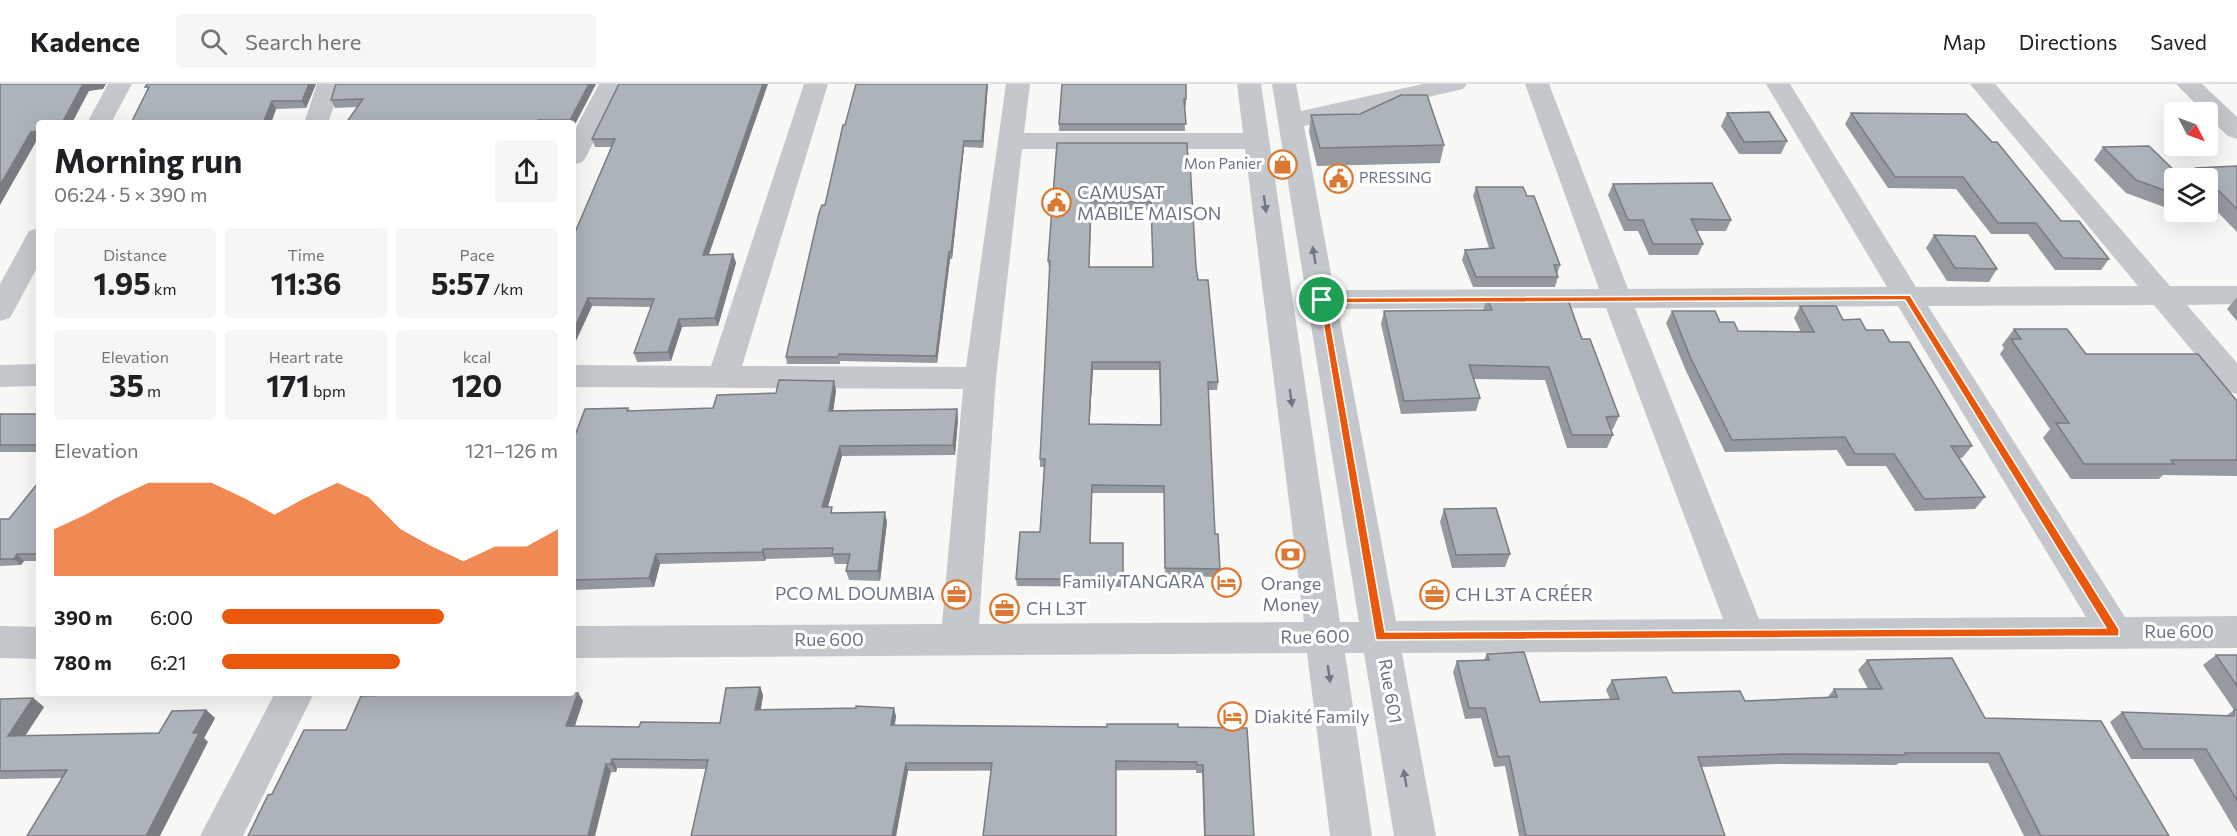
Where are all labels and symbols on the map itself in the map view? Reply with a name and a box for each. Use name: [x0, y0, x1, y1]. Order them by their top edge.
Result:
north arrow: [2164, 102, 2218, 156]
shop icon: Mon Panier: [1267, 148, 1299, 180]
place label: Mon Panier: [1184, 154, 1262, 172]
public building icon: PRESSING: [1322, 162, 1354, 194]
place label: PRESSING: [1359, 168, 1431, 186]
place label: CAMUSAT MABILE MAISON: [1077, 181, 1221, 224]
public building icon: CAMUSAT MABILE MAISON: [1040, 187, 1072, 219]
one-way arrow: [1261, 195, 1270, 214]
one-way arrow: [1309, 246, 1318, 265]
pin: [1296, 274, 1347, 325]
one-way arrow: [1287, 388, 1296, 407]
bank icon: Orange Money: [1275, 539, 1307, 571]
hotel icon: Family TANGARA: [1210, 566, 1242, 598]
place label: Family TANGARA: [1062, 570, 1205, 592]
place label: Orange Money: [1261, 572, 1321, 615]
office icon: PCO ML DOUMBIA: [940, 578, 972, 610]
office icon: CH L3T A CRÉER: [1418, 579, 1450, 611]
place label: PCO ML DOUMBIA: [775, 582, 935, 604]
place label: CH L3T A CRÉER: [1455, 583, 1593, 605]
office icon: CH L3T: [989, 593, 1021, 625]
place label: CH L3T: [1026, 597, 1087, 619]
street label: Rue 600: [2144, 620, 2214, 642]
street label: Rue 600: [1280, 624, 1350, 648]
street label: Rue 600: [794, 628, 864, 650]
street label: Rue 601: [1374, 657, 1407, 725]
one-way arrow: [1324, 665, 1333, 684]
hotel icon: Diakité Family: [1217, 701, 1249, 733]
place label: Diakité Family: [1254, 705, 1369, 727]
one-way arrow: [1400, 769, 1409, 788]

